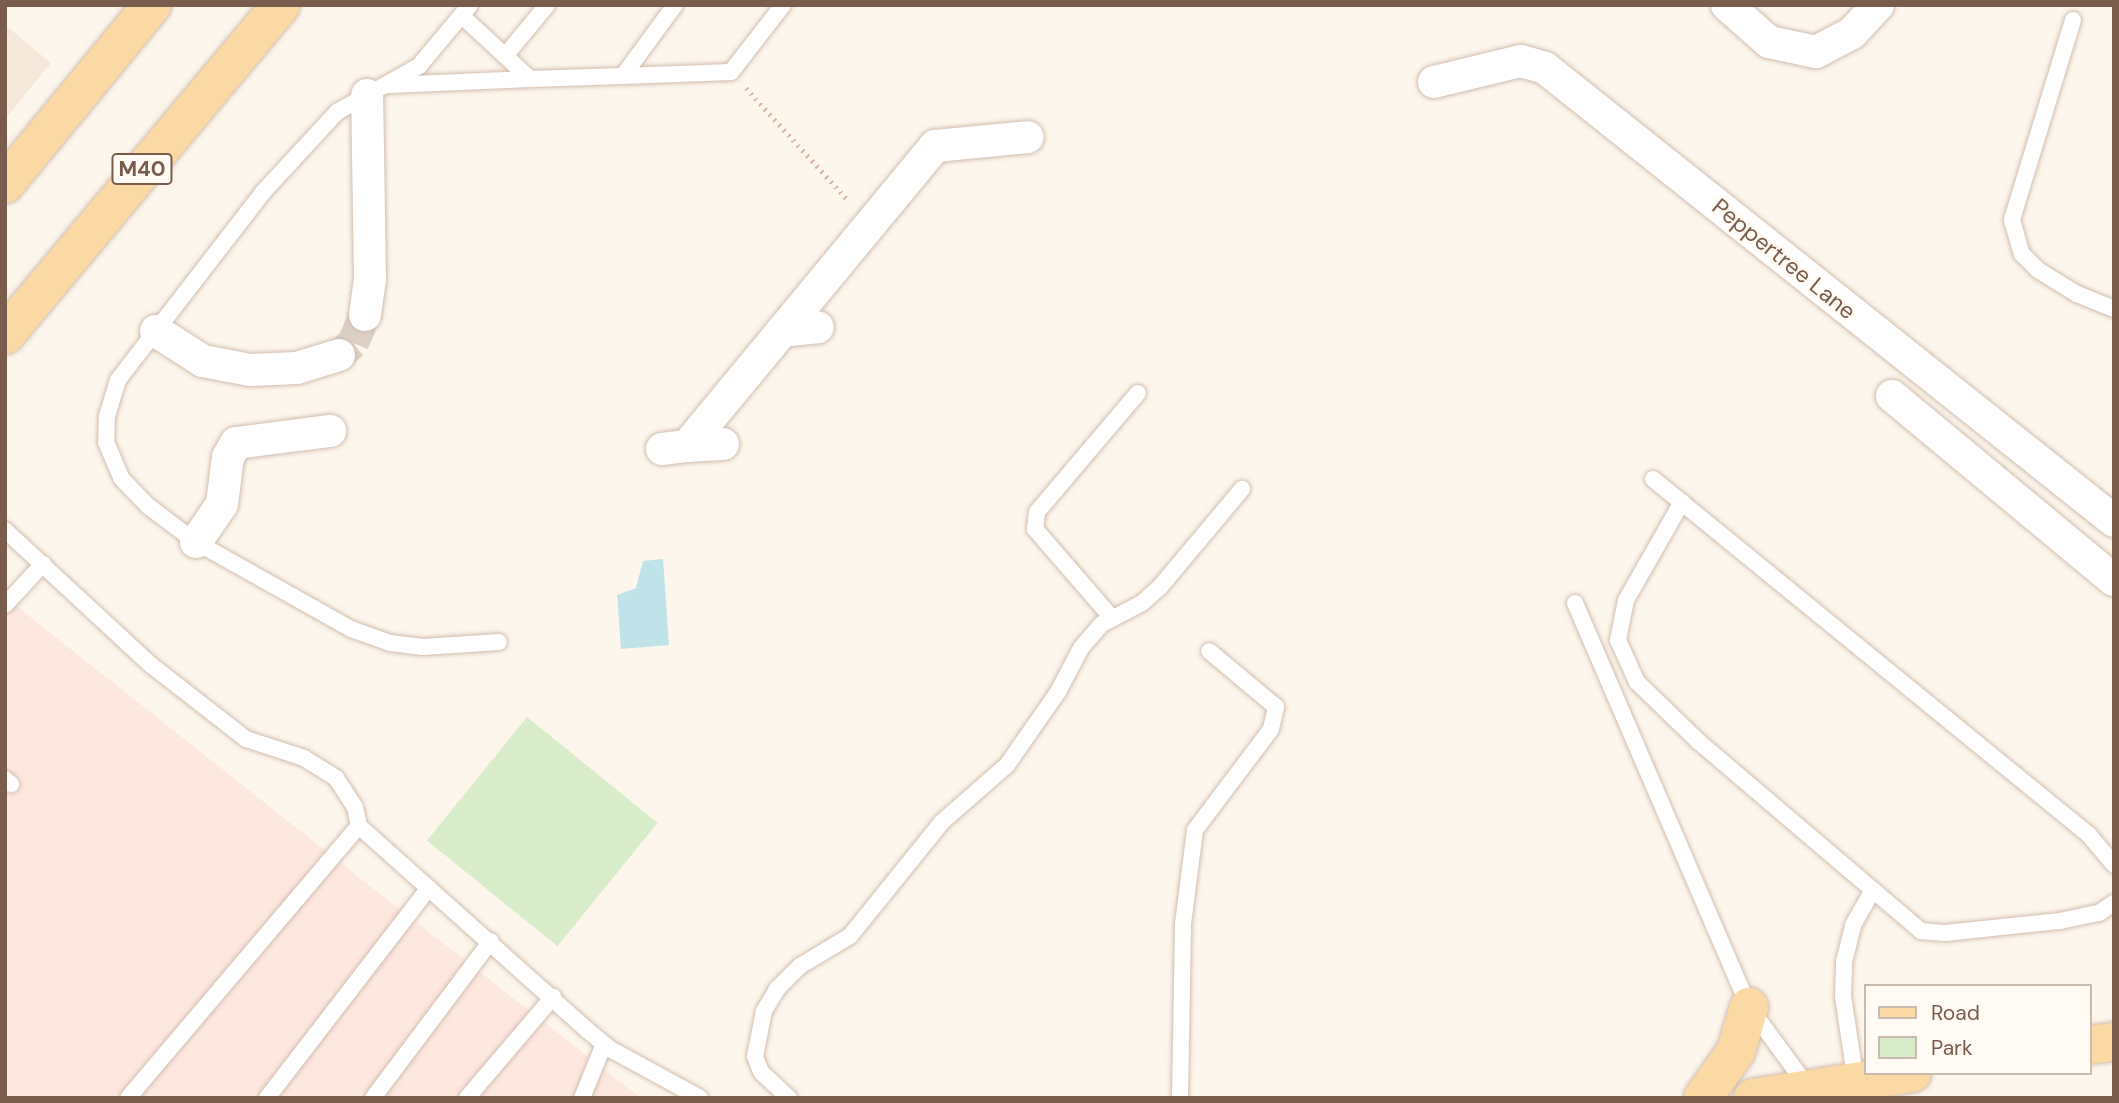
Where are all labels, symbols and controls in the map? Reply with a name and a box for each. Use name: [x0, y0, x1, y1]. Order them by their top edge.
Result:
road number: M40: [110, 152, 174, 186]
street label: Peppertree Lane: [1707, 193, 1861, 325]
legend: [1864, 984, 2091, 1075]
text: Road: [1931, 999, 1980, 1027]
text: Park: [1931, 1034, 1972, 1062]

